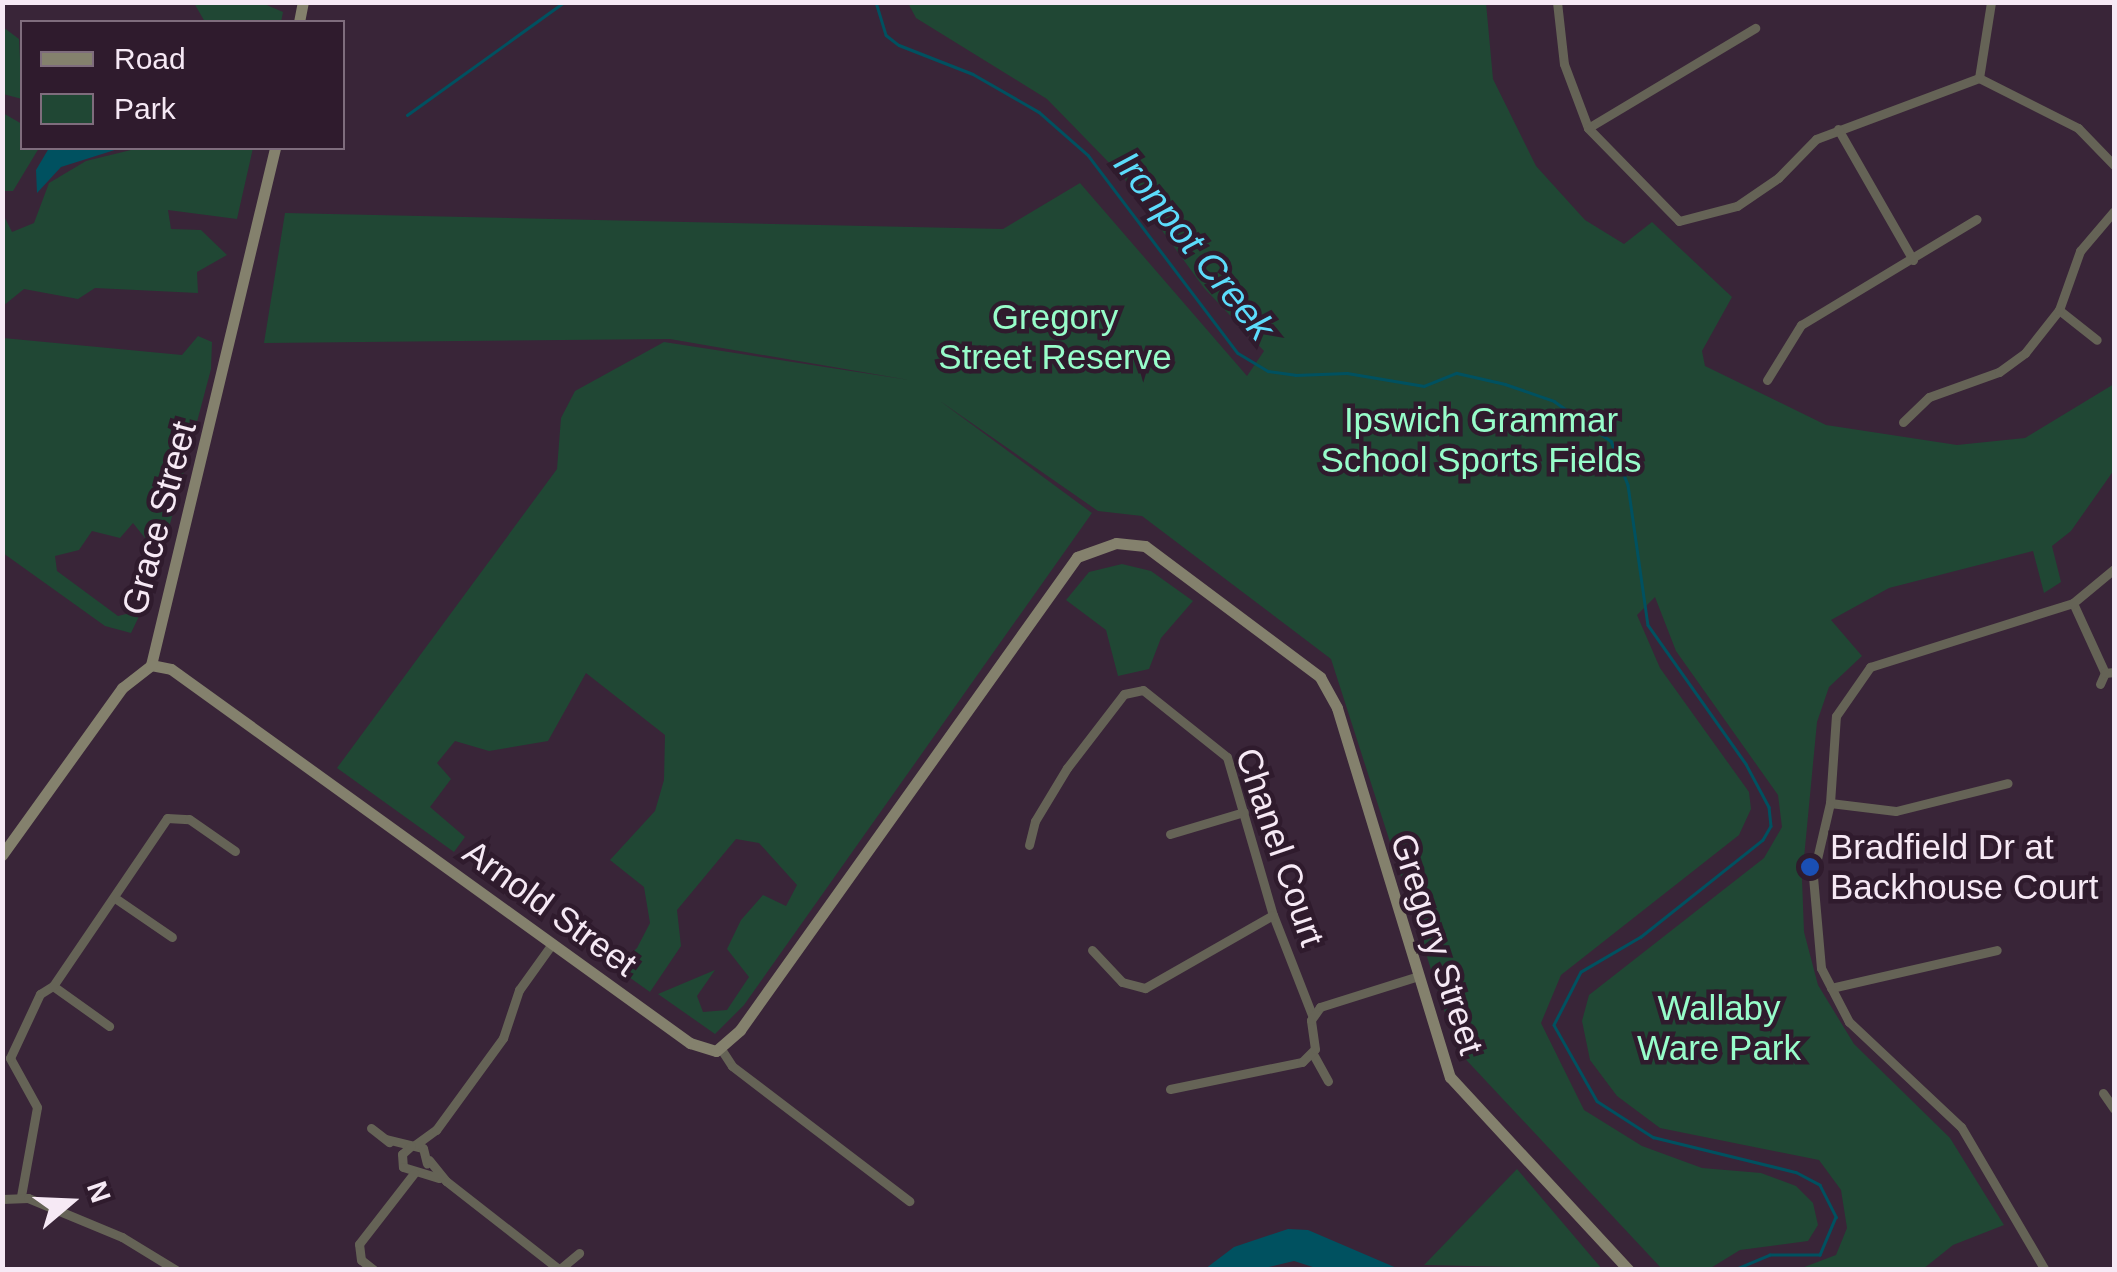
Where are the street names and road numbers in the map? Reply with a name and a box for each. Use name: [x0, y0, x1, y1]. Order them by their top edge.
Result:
street label: Grace Street: [113, 417, 205, 619]
street label: Chanel Court: [1227, 743, 1333, 951]
street label: Gregory Street: [1382, 828, 1492, 1060]
street label: Arnold Street: [455, 831, 645, 985]

